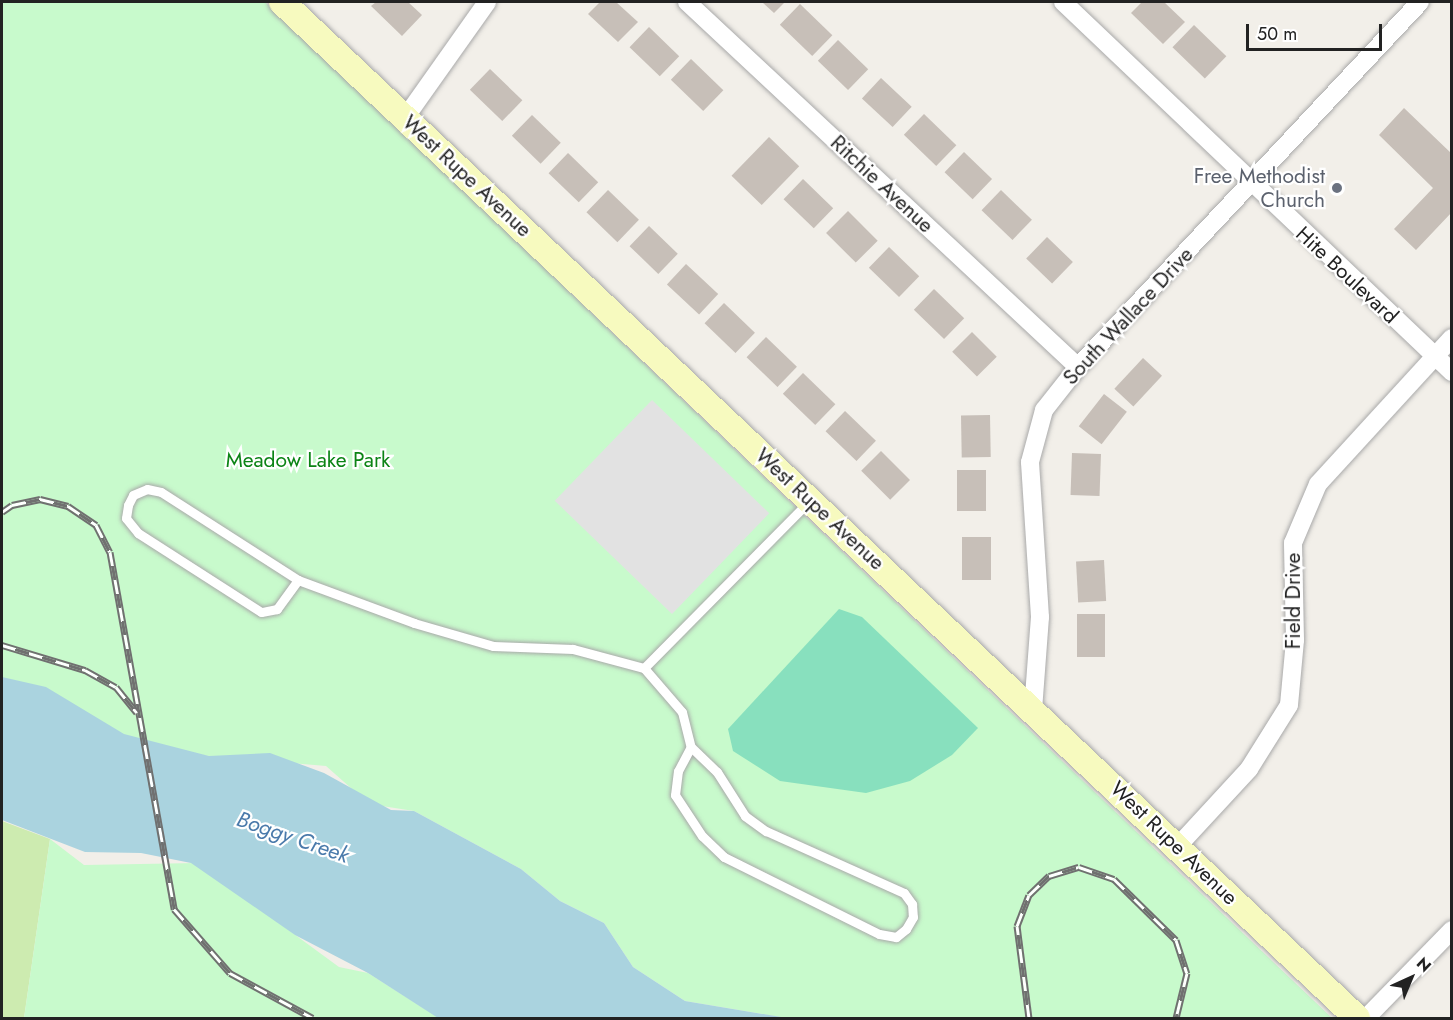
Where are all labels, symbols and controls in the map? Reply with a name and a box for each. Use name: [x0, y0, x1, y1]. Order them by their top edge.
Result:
scale bar: [1249, 12, 1386, 50]
text: 50 m: [1257, 21, 1297, 47]
street label: West Rupe Avenue: [397, 110, 537, 242]
street label: Ritchie Avenue: [825, 130, 939, 238]
place label: Free Methodist Church: [1194, 163, 1325, 213]
marker: Free Methodist Church: [1330, 181, 1344, 195]
street label: Hite Boulevard: [1291, 221, 1403, 329]
street label: South Wallace Drive: [1058, 242, 1198, 390]
street label: West Rupe Avenue: [750, 443, 890, 575]
park label: Meadow Lake Park: [226, 447, 390, 473]
street label: Field Drive: [1280, 553, 1306, 649]
street label: West Rupe Avenue: [1105, 776, 1243, 910]
water label: Boggy Creek: [233, 805, 353, 869]
north arrow: [1381, 948, 1441, 1008]
text: N: [1411, 952, 1436, 977]

